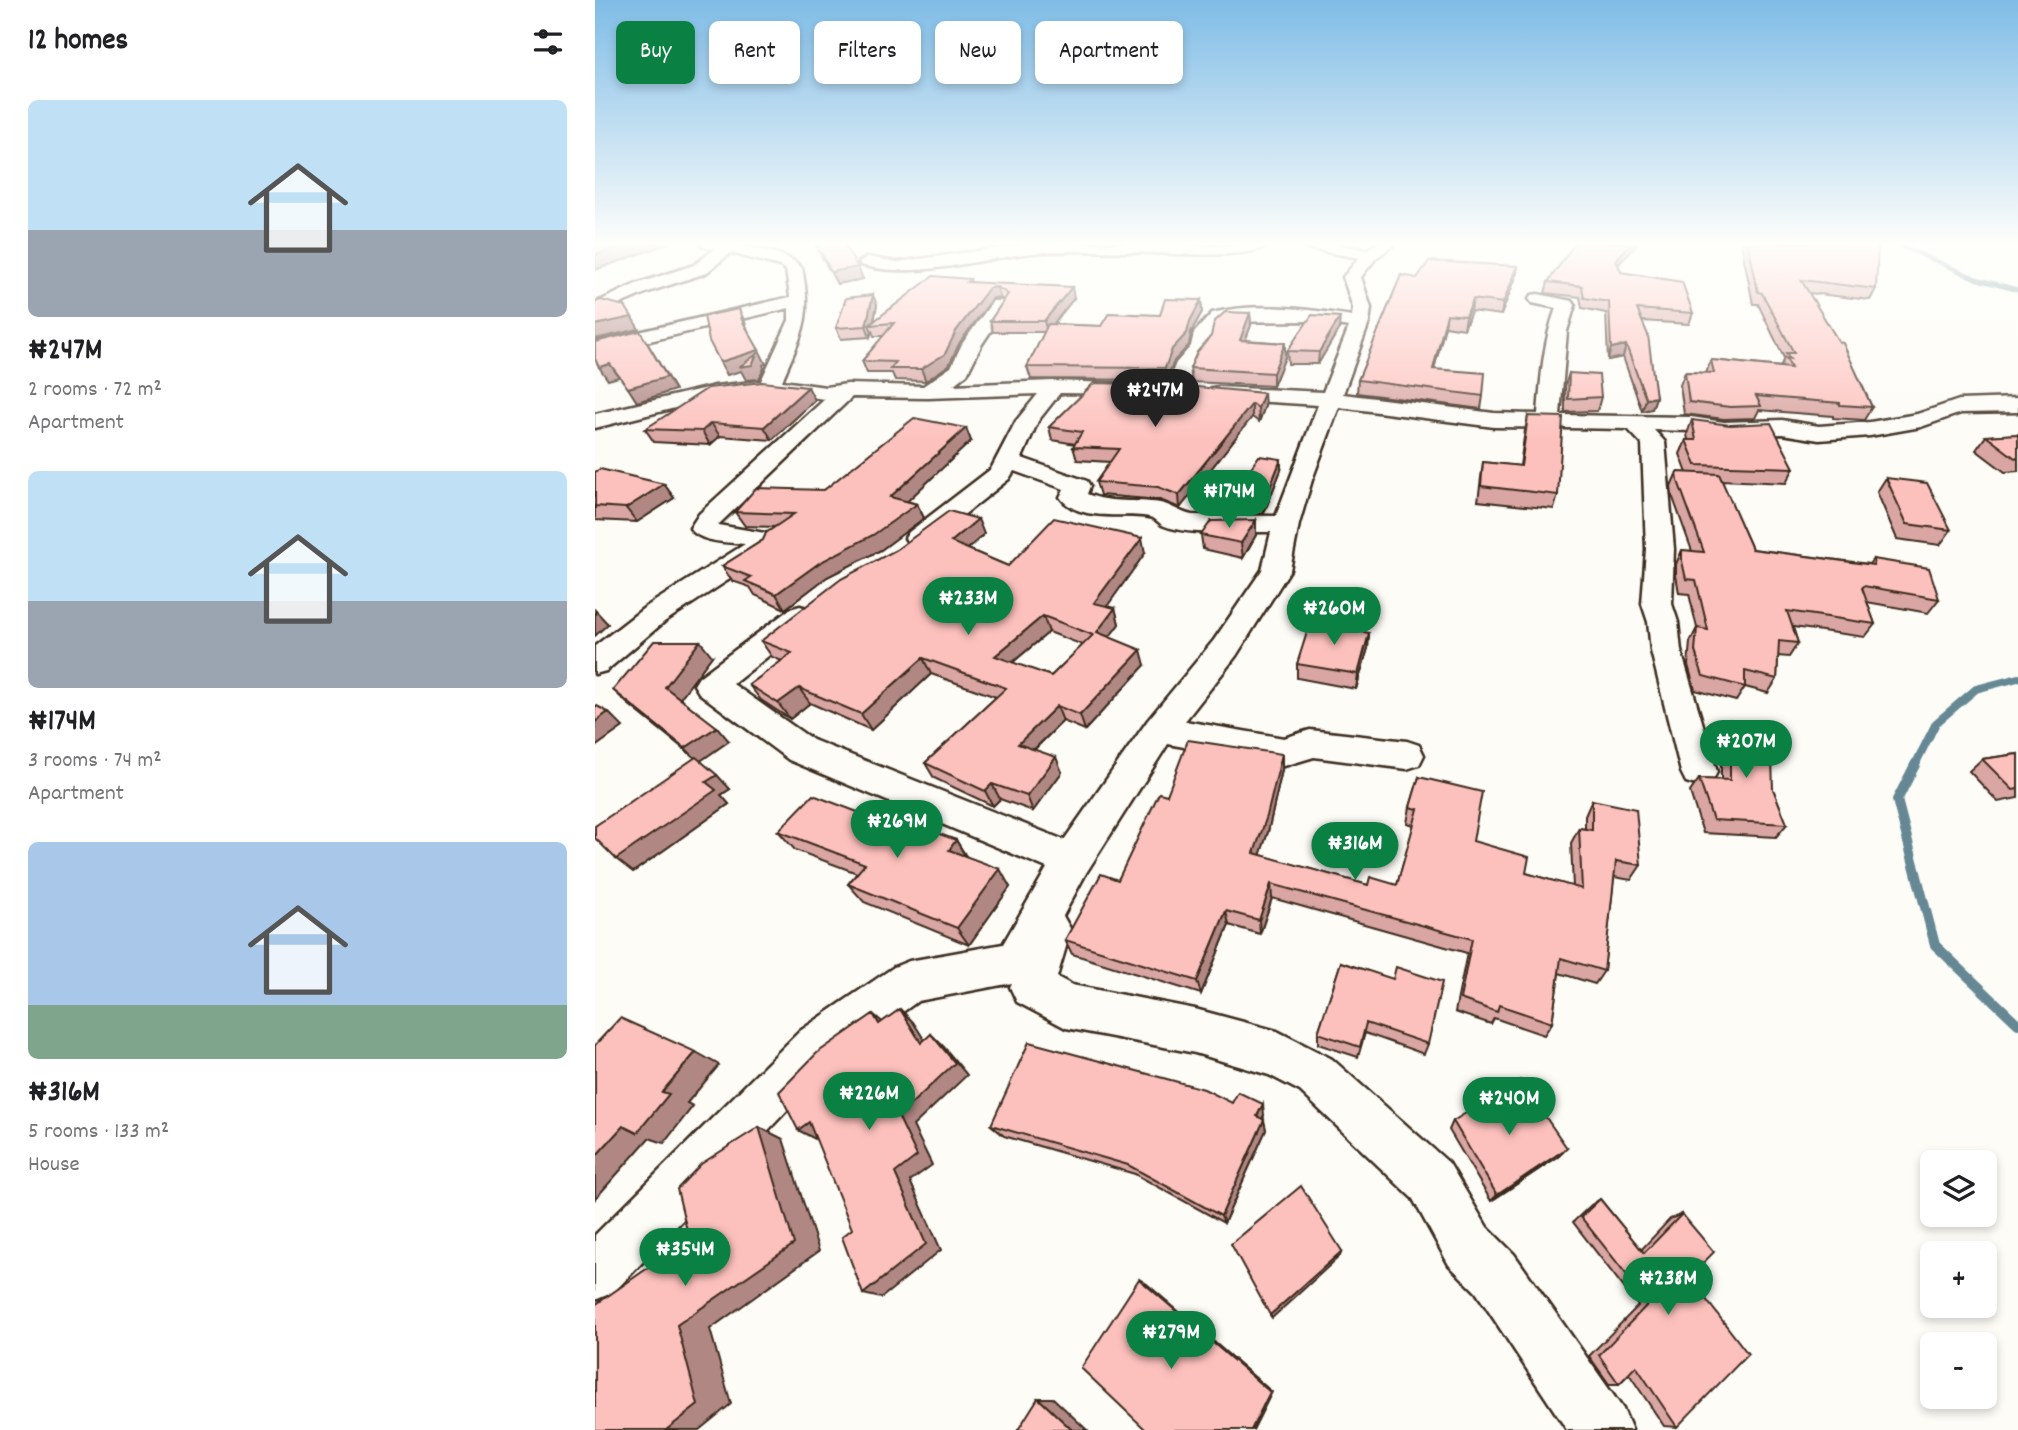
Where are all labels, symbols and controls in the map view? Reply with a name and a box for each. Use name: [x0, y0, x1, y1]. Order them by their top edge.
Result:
text: 12 homes: [28, 21, 128, 64]
chip: Buy: [616, 21, 695, 84]
chip: Rent: [709, 21, 800, 84]
chip: Filters: [814, 21, 921, 84]
chip: New: [935, 21, 1021, 84]
chip: Apartment: [1035, 21, 1183, 84]
icon: filters: [529, 23, 567, 61]
icon: home: [235, 145, 361, 271]
text: ₦247M: [28, 331, 102, 374]
pin: ₦247M: [1106, 370, 1204, 429]
text: 2 rooms · 72 m²: [28, 374, 162, 407]
text: ₦247M: [1126, 375, 1184, 408]
text: Apartment: [28, 407, 124, 440]
pin: ₦174M: [1180, 470, 1278, 530]
text: ₦174M: [1203, 476, 1255, 509]
icon: home: [235, 516, 361, 642]
pin: ₦233M: [919, 578, 1017, 637]
text: ₦233M: [938, 583, 998, 616]
pin: ₦260M: [1285, 588, 1383, 647]
text: ₦260M: [1303, 593, 1365, 626]
text: ₦174M: [28, 702, 96, 745]
pin: ₦207M: [1697, 720, 1795, 780]
text: ₦207M: [1716, 726, 1776, 759]
text: 3 rooms · 74 m²: [28, 745, 162, 778]
text: Apartment: [28, 778, 124, 811]
pin: ₦269M: [848, 800, 946, 860]
text: ₦269M: [867, 806, 927, 839]
pin: ₦316M: [1306, 822, 1404, 882]
text: ₦316M: [1327, 828, 1383, 861]
icon: home: [235, 887, 361, 1013]
pin: ₦226M: [820, 1072, 918, 1132]
text: ₦316M: [28, 1073, 100, 1116]
text: ₦226M: [839, 1078, 899, 1111]
pin: ₦240M: [1460, 1078, 1558, 1137]
text: ₦240M: [1479, 1083, 1539, 1116]
text: 5 rooms · 133 m²: [28, 1116, 169, 1149]
text: House: [28, 1149, 80, 1182]
map controls: [1920, 1150, 1997, 1409]
button: layers: [1920, 1150, 1997, 1227]
pin: ₦354M: [636, 1228, 734, 1288]
text: ₦354M: [655, 1234, 715, 1267]
button: +: [1920, 1241, 1997, 1318]
pin: ₦238M: [1619, 1258, 1717, 1317]
text: ₦238M: [1639, 1263, 1697, 1296]
pin: ₦279M: [1122, 1312, 1220, 1371]
text: ₦279M: [1142, 1317, 1200, 1350]
button: −: [1920, 1332, 1997, 1409]

